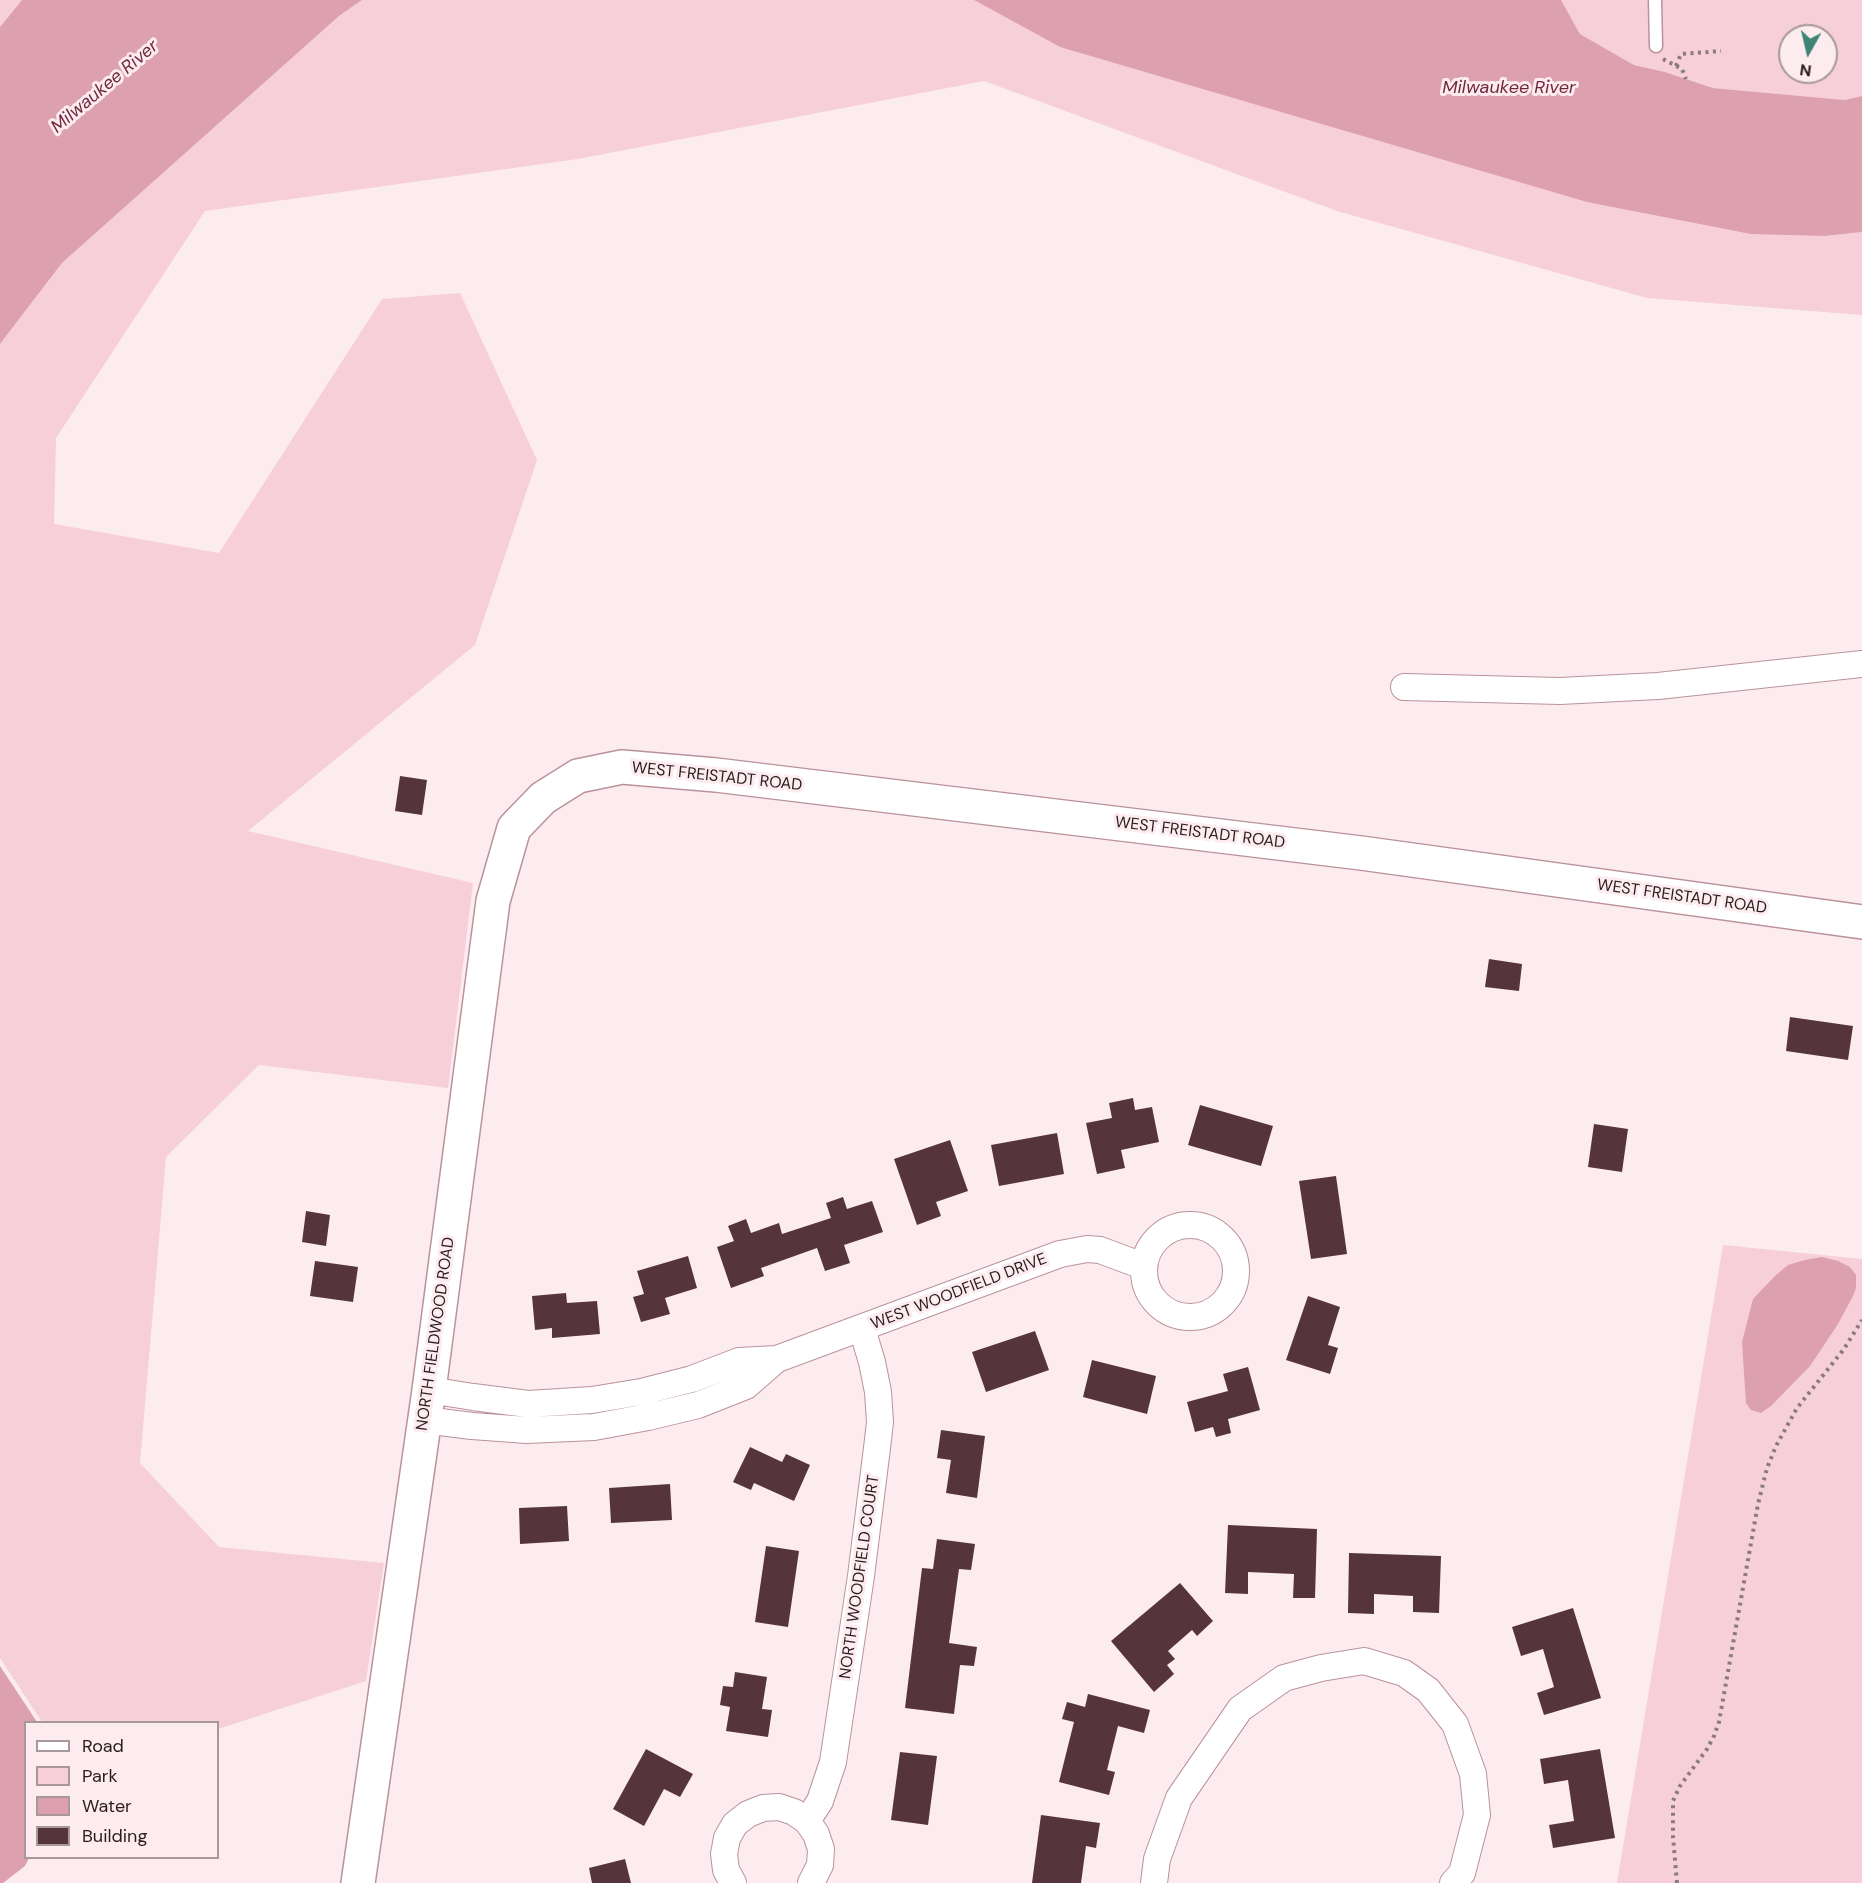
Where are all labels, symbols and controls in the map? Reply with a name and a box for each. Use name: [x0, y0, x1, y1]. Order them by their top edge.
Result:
north arrow: [1778, 24, 1838, 84]
water label: Milwaukee River: [47, 36, 163, 138]
text: N: [1798, 59, 1813, 82]
water label: Milwaukee River: [1442, 77, 1576, 99]
street label: WEST FREISTADT ROAD: [631, 758, 803, 796]
street label: WEST FREISTADT ROAD: [1114, 813, 1286, 853]
street label: WEST FREISTADT ROAD: [1596, 876, 1768, 918]
street label: NORTH FIELDWOOD ROAD: [413, 1236, 459, 1432]
street label: WEST WOODFIELD DRIVE: [868, 1250, 1050, 1334]
street label: NORTH WOODFIELD COURT: [836, 1474, 884, 1680]
legend: [24, 1721, 219, 1859]
text: Road: [82, 1734, 124, 1758]
text: Park: [82, 1764, 118, 1788]
text: Water: [82, 1794, 132, 1818]
text: Building: [82, 1824, 147, 1848]

